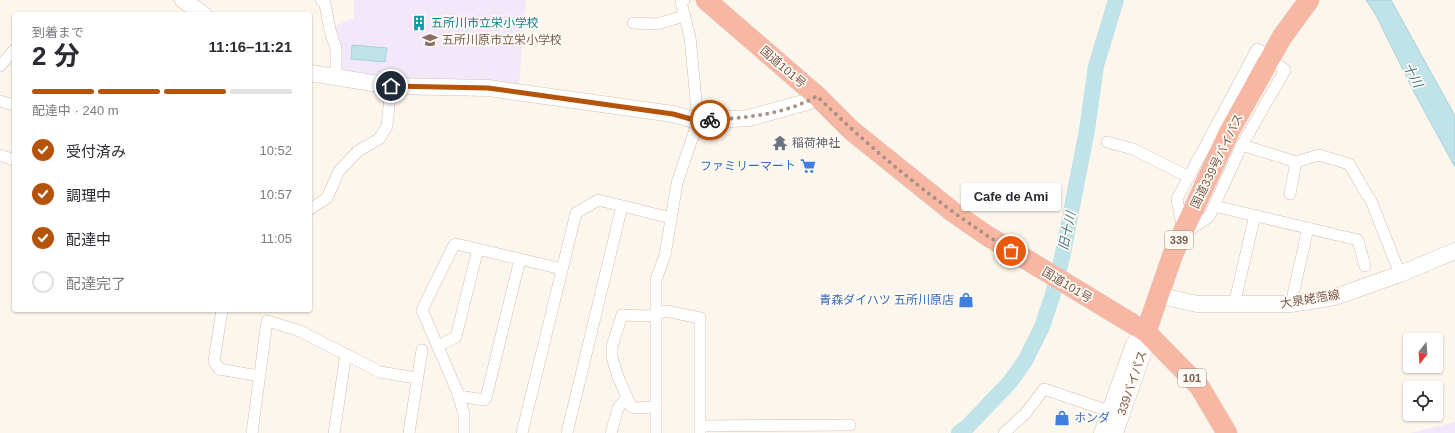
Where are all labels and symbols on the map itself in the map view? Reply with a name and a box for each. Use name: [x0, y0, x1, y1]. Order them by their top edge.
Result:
building icon: 五所川市立栄小学校: [410, 14, 428, 32]
place label: 五所川市立栄小学校: [431, 16, 539, 30]
school or university icon: 五所川原市立栄小学校: [421, 31, 439, 49]
place label: 五所川原市立栄小学校: [442, 33, 562, 47]
street label: 国道101号: [757, 43, 809, 91]
water label: 十川: [1400, 60, 1427, 92]
pin: [374, 69, 408, 103]
courier: [690, 100, 730, 140]
street label: 国道339号バイパス: [1188, 111, 1246, 211]
temple icon: 稲荷神社: [771, 134, 789, 152]
place label: 稲荷神社: [792, 136, 840, 150]
supermarket icon: ファミリーマート: [799, 157, 817, 175]
place label: ファミリーマート: [700, 159, 796, 173]
callout: Cafe de Ami: [961, 183, 1061, 211]
water label: 旧十川: [1056, 208, 1079, 252]
road number: 339: [1165, 231, 1193, 249]
pin: [994, 234, 1028, 268]
street label: 国道101号: [1039, 265, 1095, 305]
street label: 大泉姥萢線: [1279, 287, 1341, 311]
shop icon: 青森ダイハツ 五所川原店: [957, 291, 975, 309]
place label: 青森ダイハツ 五所川原店: [819, 293, 954, 307]
north arrow: [1403, 333, 1443, 373]
street label: 339バイパス: [1114, 349, 1150, 417]
road number: 101: [1178, 369, 1206, 387]
shop icon: ホンダ: [1053, 409, 1071, 427]
place label: ホンダ: [1074, 411, 1110, 425]

